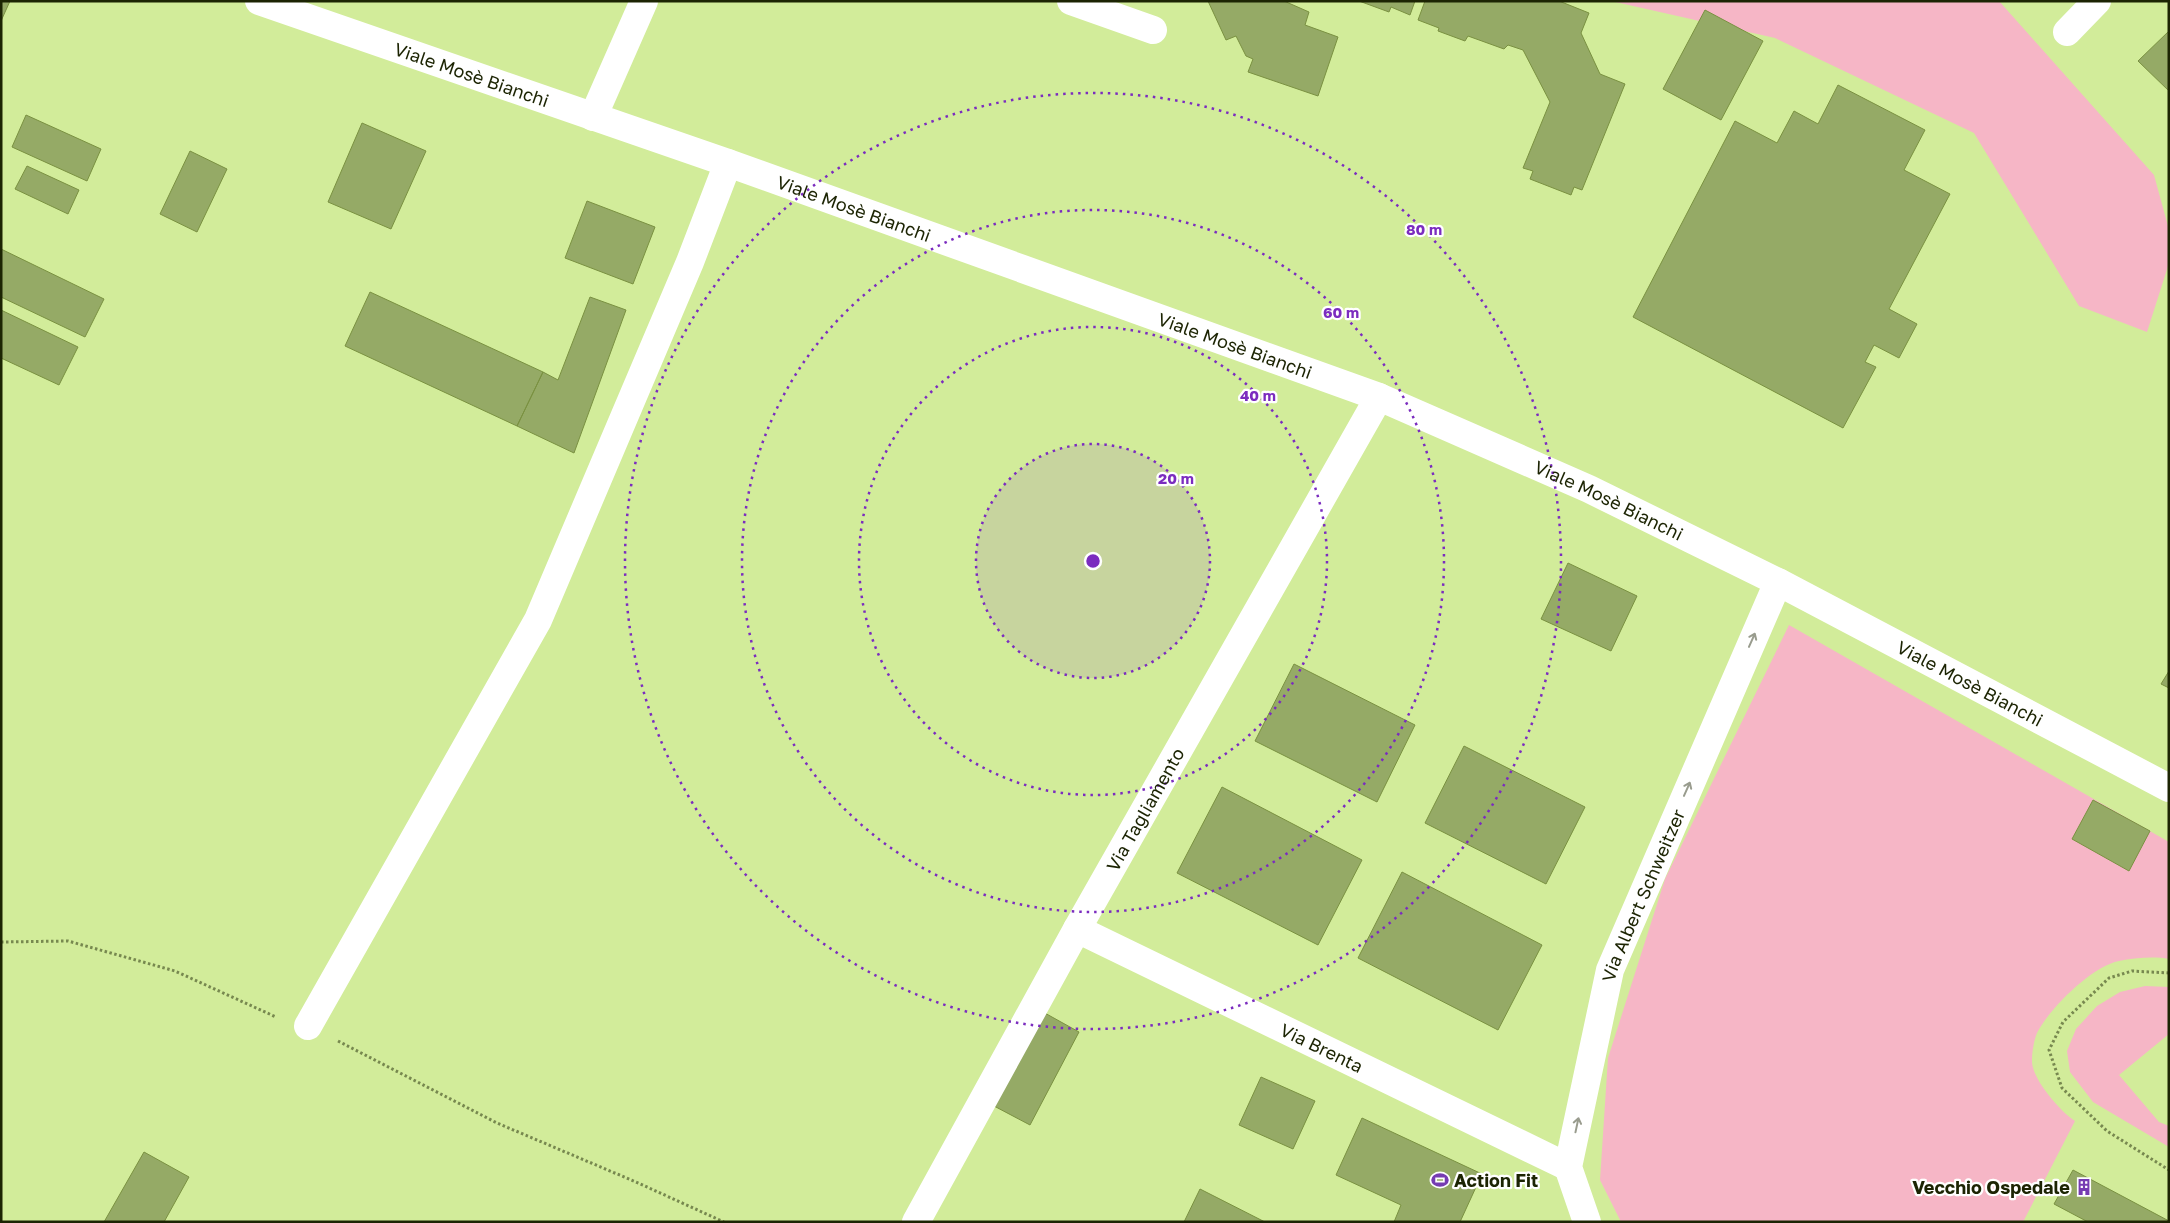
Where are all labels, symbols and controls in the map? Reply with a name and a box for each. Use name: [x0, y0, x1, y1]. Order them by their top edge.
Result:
street label: Viale Mosè Bianchi: [391, 38, 552, 111]
street label: Viale Mosè Bianchi: [774, 170, 934, 246]
text: 80 m: [1406, 220, 1442, 238]
text: 60 m: [1323, 303, 1359, 321]
street label: Viale Mosè Bianchi: [1155, 307, 1315, 383]
text: 40 m: [1240, 386, 1276, 404]
street label: Viale Mosè Bianchi: [1531, 456, 1687, 545]
text: 20 m: [1158, 469, 1194, 487]
centre of rings: [1084, 552, 1102, 570]
one-way arrow: [1748, 633, 1758, 648]
street label: Viale Mosè Bianchi: [1893, 636, 2047, 731]
street label: Via Tagliamento: [1101, 744, 1189, 875]
one-way arrow: [1683, 782, 1693, 797]
street label: Via Albert Schweitzer: [1597, 806, 1689, 984]
street label: Via Brenta: [1277, 1018, 1367, 1077]
one-way arrow: [1573, 1117, 1582, 1133]
place label: Action Fit: [1454, 1169, 1538, 1191]
sports icon: Action Fit: [1430, 1170, 1450, 1190]
place label: Vecchio Ospedale: [1912, 1176, 2070, 1198]
building icon: Vecchio Ospedale: [2074, 1177, 2094, 1197]

